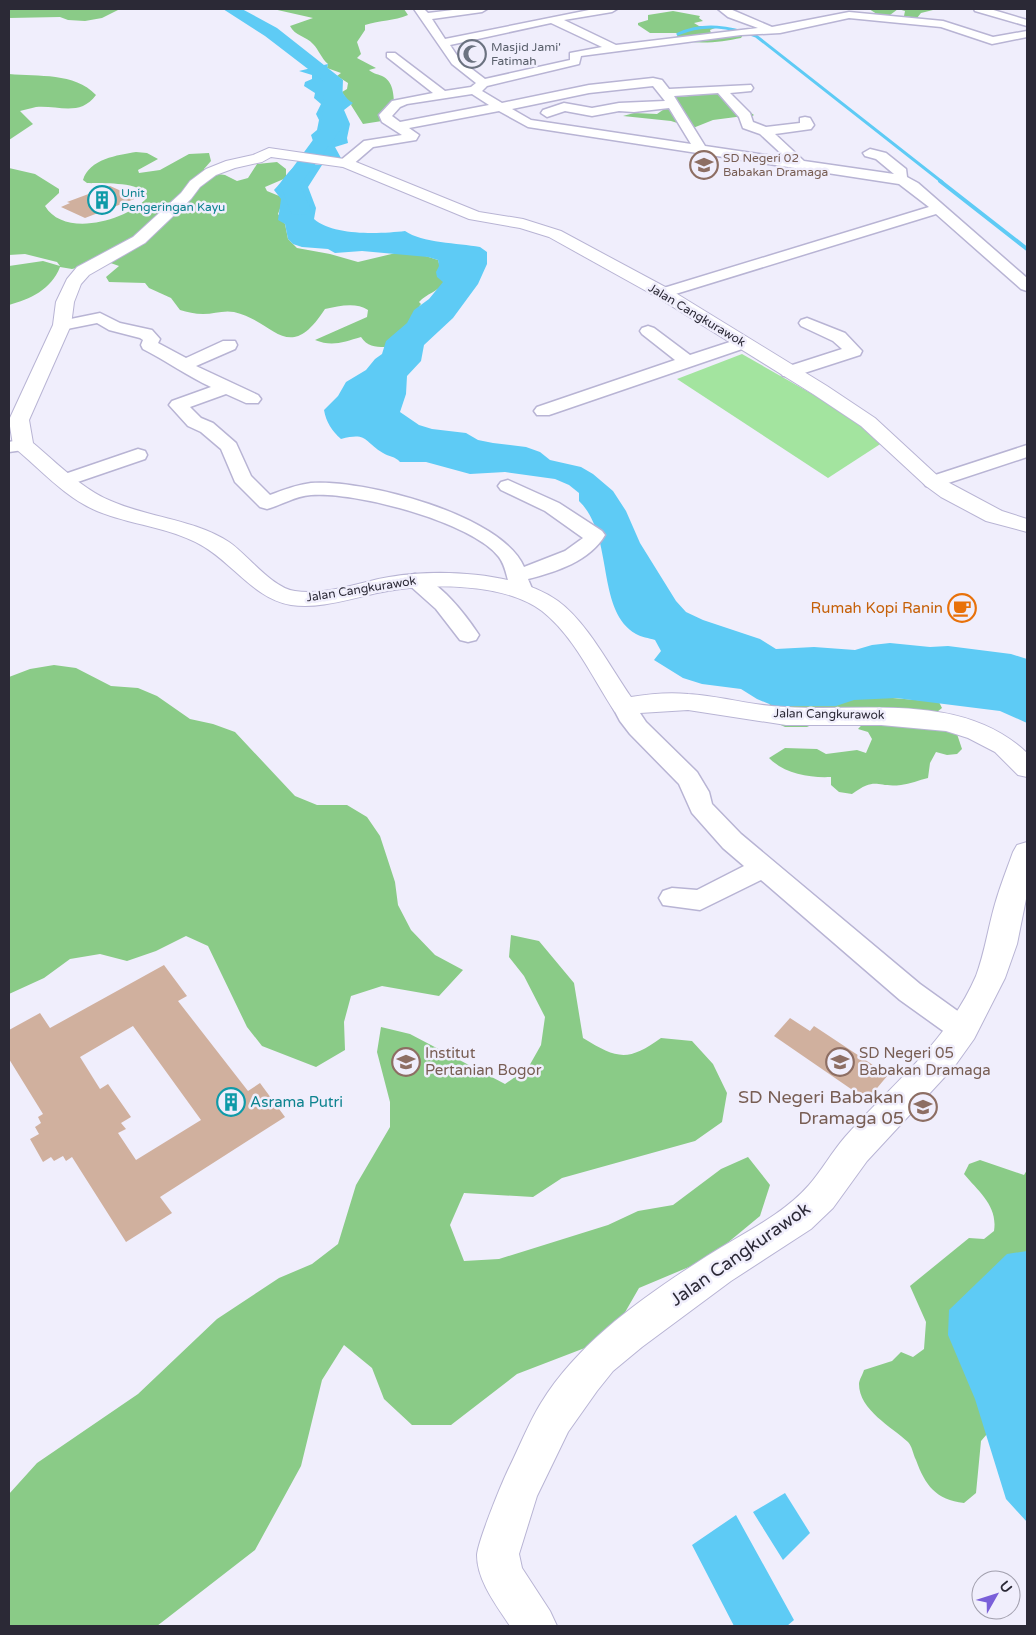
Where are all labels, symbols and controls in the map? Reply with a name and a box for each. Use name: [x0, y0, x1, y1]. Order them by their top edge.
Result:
mosque icon: Masjid Jami' Fatimah: [457, 39, 487, 69]
place label: Masjid Jami' Fatimah: [491, 40, 561, 68]
school or university icon: SD Negeri 02 Babakan Dramaga: [689, 150, 719, 180]
place label: SD Negeri 02 Babakan Dramaga: [723, 151, 828, 179]
building icon: Unit Pengeringan Kayu: [87, 185, 117, 215]
place label: Unit Pengeringan Kayu: [121, 186, 225, 214]
street label: Jalan Cangkurawok: [646, 280, 748, 350]
street label: Jalan Cangkurawok: [305, 573, 417, 605]
cafe icon: Rumah Kopi Ranin: [947, 593, 977, 623]
place label: Rumah Kopi Ranin: [811, 599, 943, 617]
street label: Jalan Cangkurawok: [773, 706, 885, 722]
place label: Institut Pertanian Bogor: [425, 1044, 542, 1079]
place label: SD Negeri 05 Babakan Dramaga: [859, 1044, 991, 1079]
school or university icon: Institut Pertanian Bogor: [391, 1047, 421, 1077]
school or university icon: SD Negeri 05 Babakan Dramaga: [825, 1047, 855, 1077]
place label: SD Negeri Babakan Dramaga 05: [738, 1086, 904, 1129]
building icon: Asrama Putri: [216, 1087, 246, 1117]
school or university icon: SD Negeri Babakan Dramaga 05: [908, 1092, 938, 1122]
place label: Asrama Putri: [250, 1093, 343, 1111]
street label: Jalan Cangkurawok: [666, 1197, 815, 1311]
north arrow: [971, 1570, 1021, 1620]
text: U: [996, 1578, 1016, 1597]

